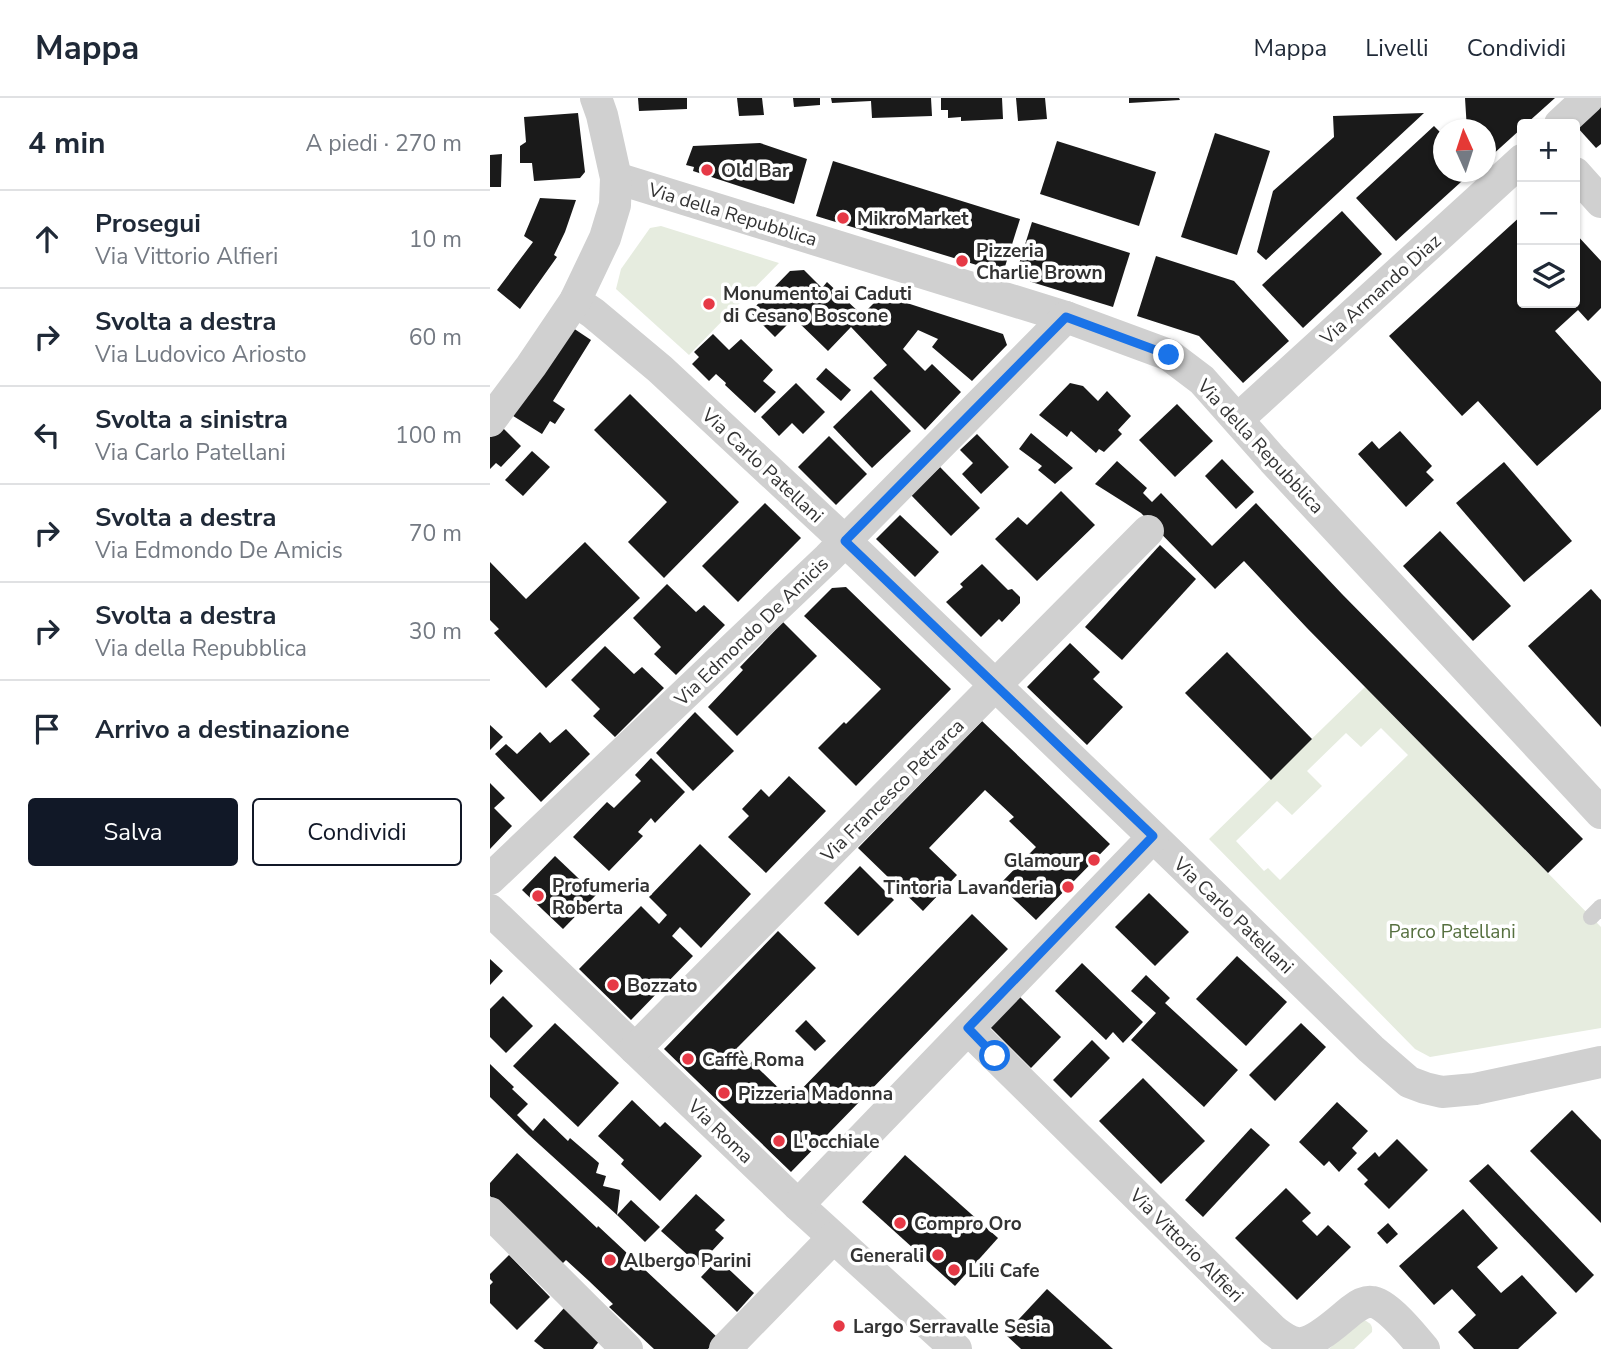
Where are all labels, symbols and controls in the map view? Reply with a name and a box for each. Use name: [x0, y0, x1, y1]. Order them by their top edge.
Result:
text: Mappa: [35, 26, 139, 71]
text: Mappa: [1253, 32, 1327, 64]
text: Livelli: [1365, 32, 1429, 64]
text: Condividi: [1467, 32, 1566, 64]
north arrow: [1433, 119, 1496, 182]
map controls: [1517, 119, 1580, 308]
button: +: [1517, 119, 1580, 182]
text: 4 min: [28, 123, 106, 164]
text: A piedi · 270 m: [306, 128, 462, 159]
place label: Old Bar: [721, 158, 790, 184]
marker: Old Bar: [699, 162, 715, 178]
street label: Via della Repubblica: [644, 177, 820, 253]
button: −: [1517, 182, 1580, 245]
text: Prosegui: [95, 206, 201, 241]
place label: MikroMarket: [857, 206, 969, 232]
marker: MikroMarket: [835, 210, 851, 226]
icon: ahead: [28, 220, 66, 258]
text: 10 m: [409, 224, 462, 255]
street label: Via Armando Diaz: [1314, 228, 1447, 352]
place label: Pizzeria Charlie Brown: [976, 238, 1103, 286]
text: Via Vittorio Alfieri: [95, 241, 278, 272]
button: layers: [1517, 245, 1580, 308]
marker: Pizzeria Charlie Brown: [954, 253, 970, 269]
place label: Monumento ai Caduti di Cesano Boscone: [723, 281, 912, 329]
marker: Monumento ai Caduti di Cesano Boscone: [701, 296, 717, 312]
text: Svolta a destra: [95, 304, 277, 339]
icon: right: [28, 318, 66, 356]
text: 60 m: [409, 322, 462, 353]
text: Via Ludovico Ariosto: [95, 339, 307, 370]
route end: [1153, 339, 1184, 370]
street label: Via della Repubblica: [1190, 373, 1330, 520]
text: Svolta a sinistra: [95, 402, 288, 437]
street label: Via Carlo Patellani: [695, 402, 829, 529]
icon: left: [28, 416, 66, 454]
text: 100 m: [395, 420, 462, 451]
text: Via Carlo Patellani: [95, 437, 286, 468]
text: Svolta a destra: [95, 500, 277, 535]
icon: right: [28, 514, 66, 552]
text: 70 m: [409, 518, 462, 549]
text: Via Edmondo De Amicis: [95, 535, 343, 566]
street label: Via Edmondo De Amicis: [668, 551, 834, 713]
text: Svolta a destra: [95, 598, 277, 633]
icon: right: [28, 612, 66, 650]
text: 30 m: [409, 616, 462, 647]
text: Via della Repubblica: [95, 633, 307, 664]
icon: arrive: [28, 710, 66, 748]
text: Arrivo a destinazione: [95, 712, 350, 747]
street label: Via Francesco Petrarca: [815, 713, 970, 869]
button: Salva: [28, 798, 238, 866]
button: Condividi: [252, 798, 462, 866]
place label: Glamour: [1004, 848, 1081, 874]
street label: Via Carlo Patellani: [1167, 851, 1299, 980]
marker: Glamour: [1086, 852, 1102, 868]
place label: Profumeria Roberta: [552, 873, 650, 921]
place label: Tintoria Lavanderia: [884, 875, 1054, 901]
marker: Tintoria Lavanderia: [1060, 879, 1076, 895]
marker: Profumeria Roberta: [530, 888, 546, 904]
park label: Parco Patellani: [1388, 919, 1516, 945]
place label: Bozzato: [627, 973, 697, 999]
marker: Bozzato: [605, 977, 621, 993]
route start: [979, 1040, 1010, 1071]
place label: Caffè Roma: [702, 1047, 804, 1073]
marker: Caffè Roma: [680, 1051, 696, 1067]
place label: Pizzeria Madonna: [738, 1081, 893, 1107]
marker: Pizzeria Madonna: [716, 1085, 732, 1101]
street label: Via Roma: [681, 1093, 759, 1170]
place label: L'occhiale: [793, 1129, 880, 1155]
marker: L'occhiale: [771, 1133, 787, 1149]
street label: Via Vittorio Alfieri: [1123, 1182, 1249, 1308]
place label: Compro Oro: [914, 1211, 1022, 1237]
marker: Compro Oro: [892, 1215, 908, 1231]
place label: Generali: [850, 1243, 924, 1269]
marker: Generali: [930, 1247, 946, 1263]
place label: Albergo Parini: [624, 1248, 751, 1274]
marker: Albergo Parini: [602, 1252, 618, 1268]
place label: Lili Cafe: [968, 1258, 1039, 1284]
marker: Lili Cafe: [946, 1262, 962, 1278]
place label: Largo Serravalle Sesia: [853, 1314, 1051, 1340]
marker: Largo Serravalle Sesia: [831, 1318, 847, 1334]

